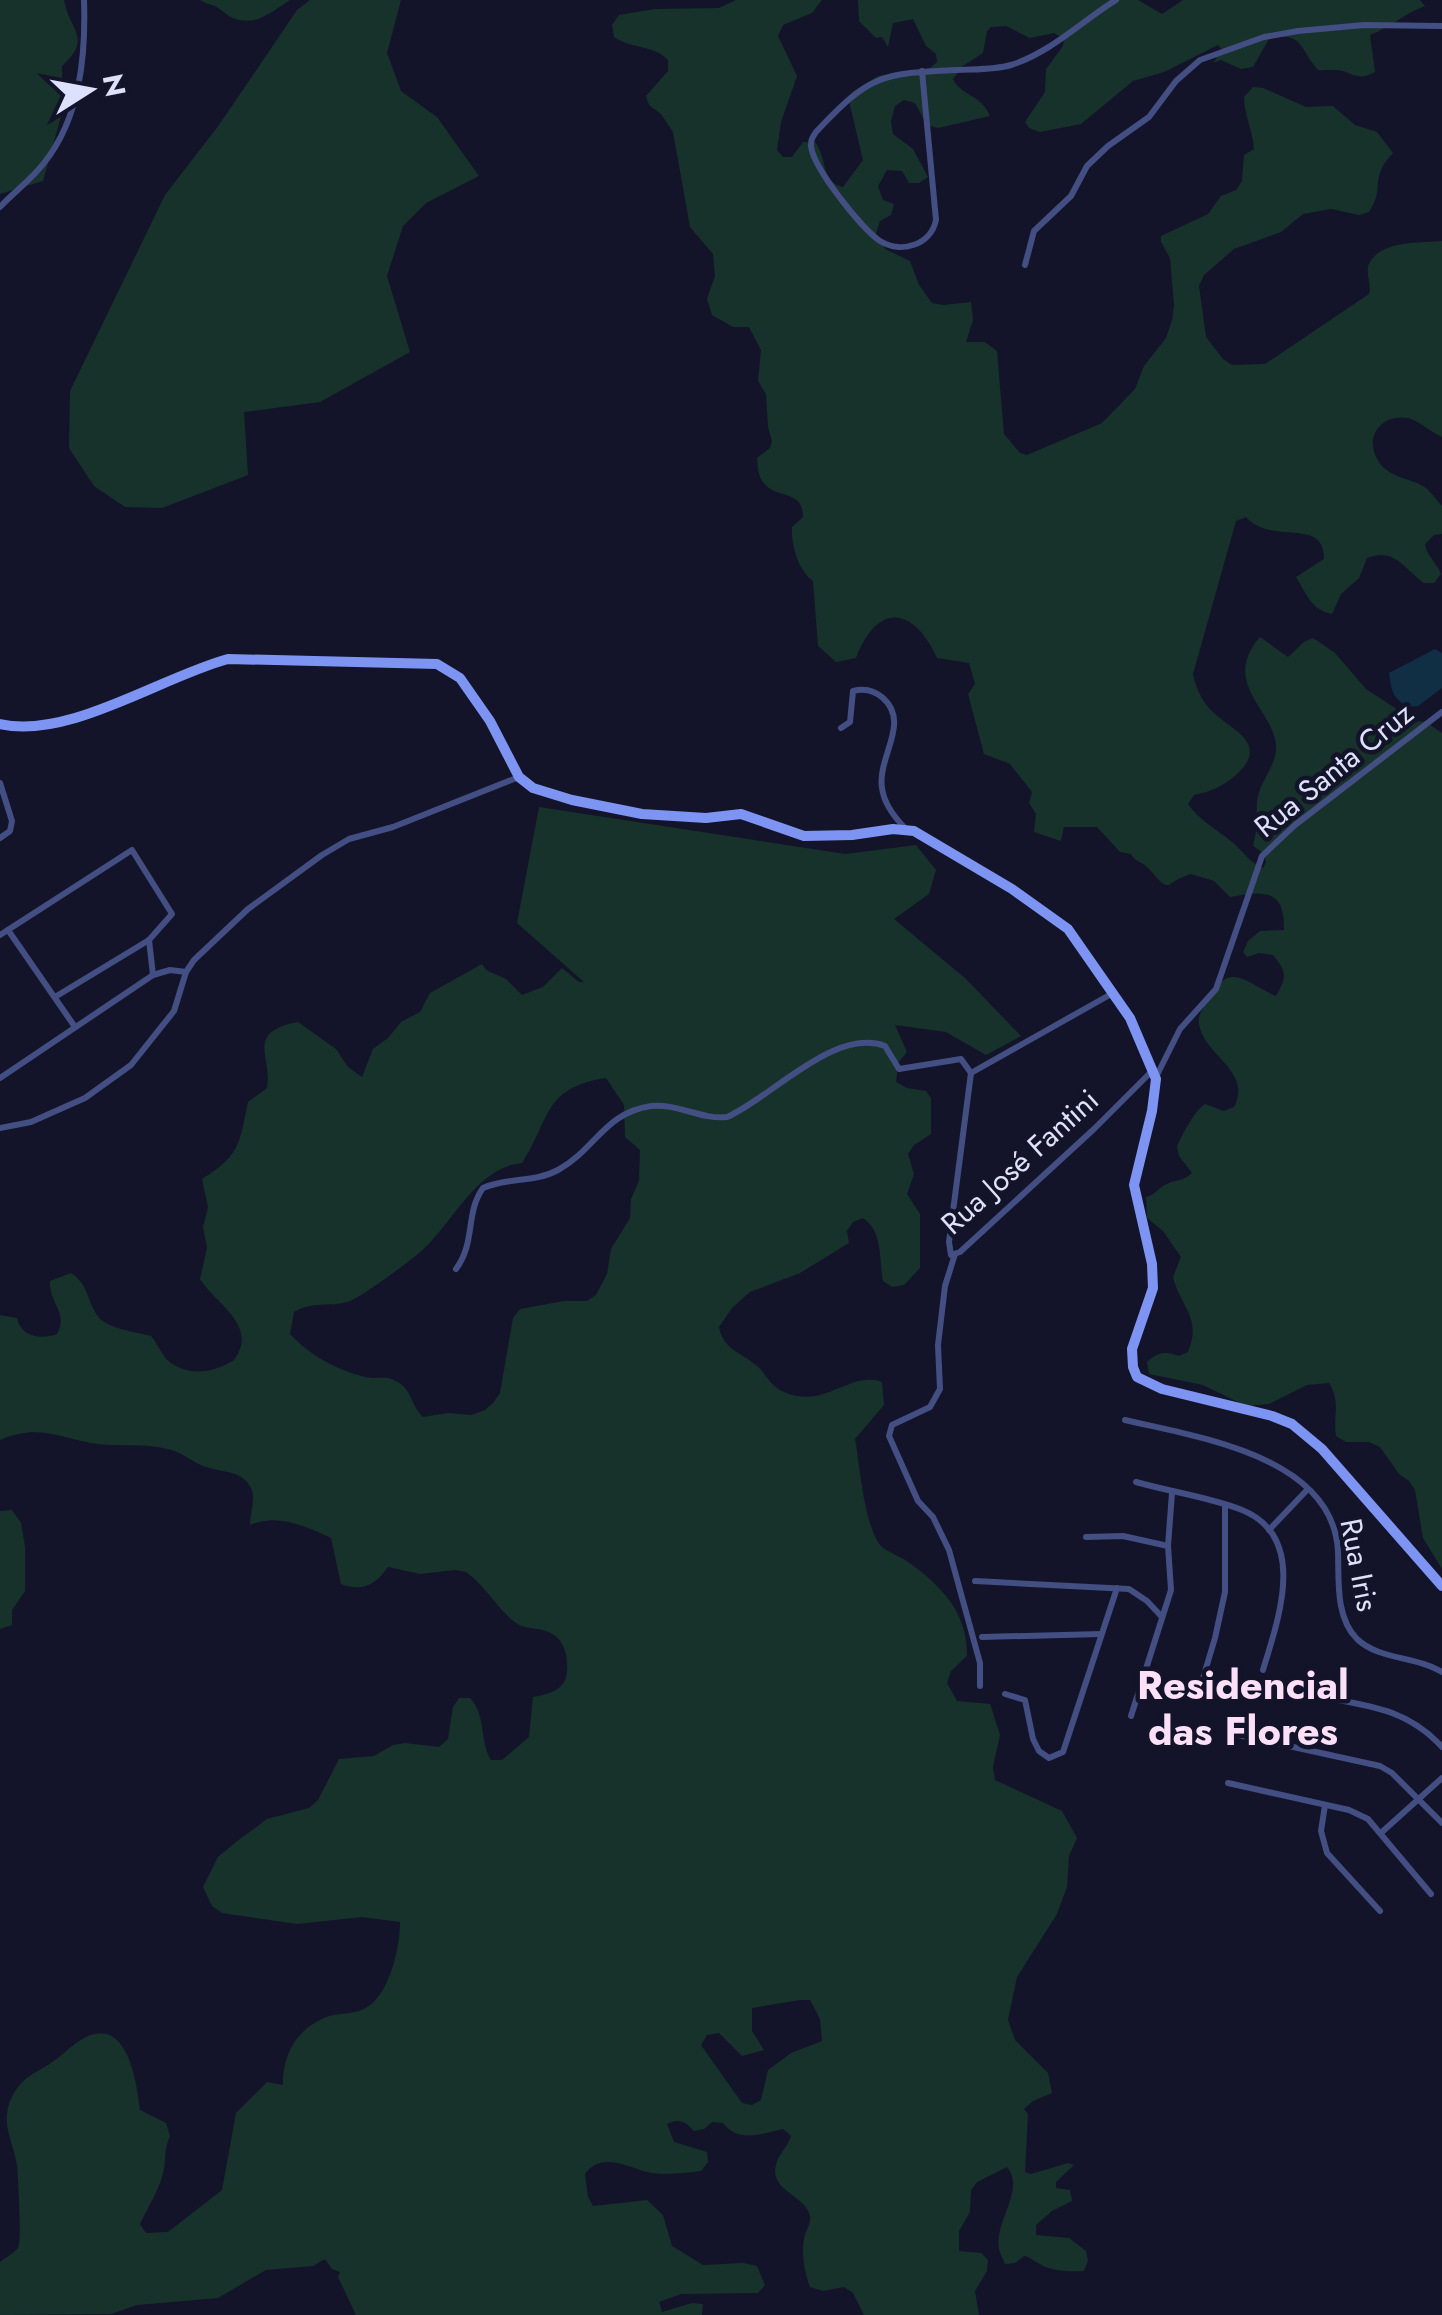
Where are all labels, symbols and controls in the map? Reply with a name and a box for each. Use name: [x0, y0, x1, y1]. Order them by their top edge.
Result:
north arrow: [40, 40, 140, 140]
text: N: [92, 71, 136, 100]
street label: Rua Santa Cruz: [1245, 692, 1423, 847]
street label: Rua José Fantini: [931, 1079, 1108, 1244]
street label: Rua Iris: [1329, 1515, 1390, 1615]
district label: Residencial das Flores: [1137, 1656, 1349, 1760]

